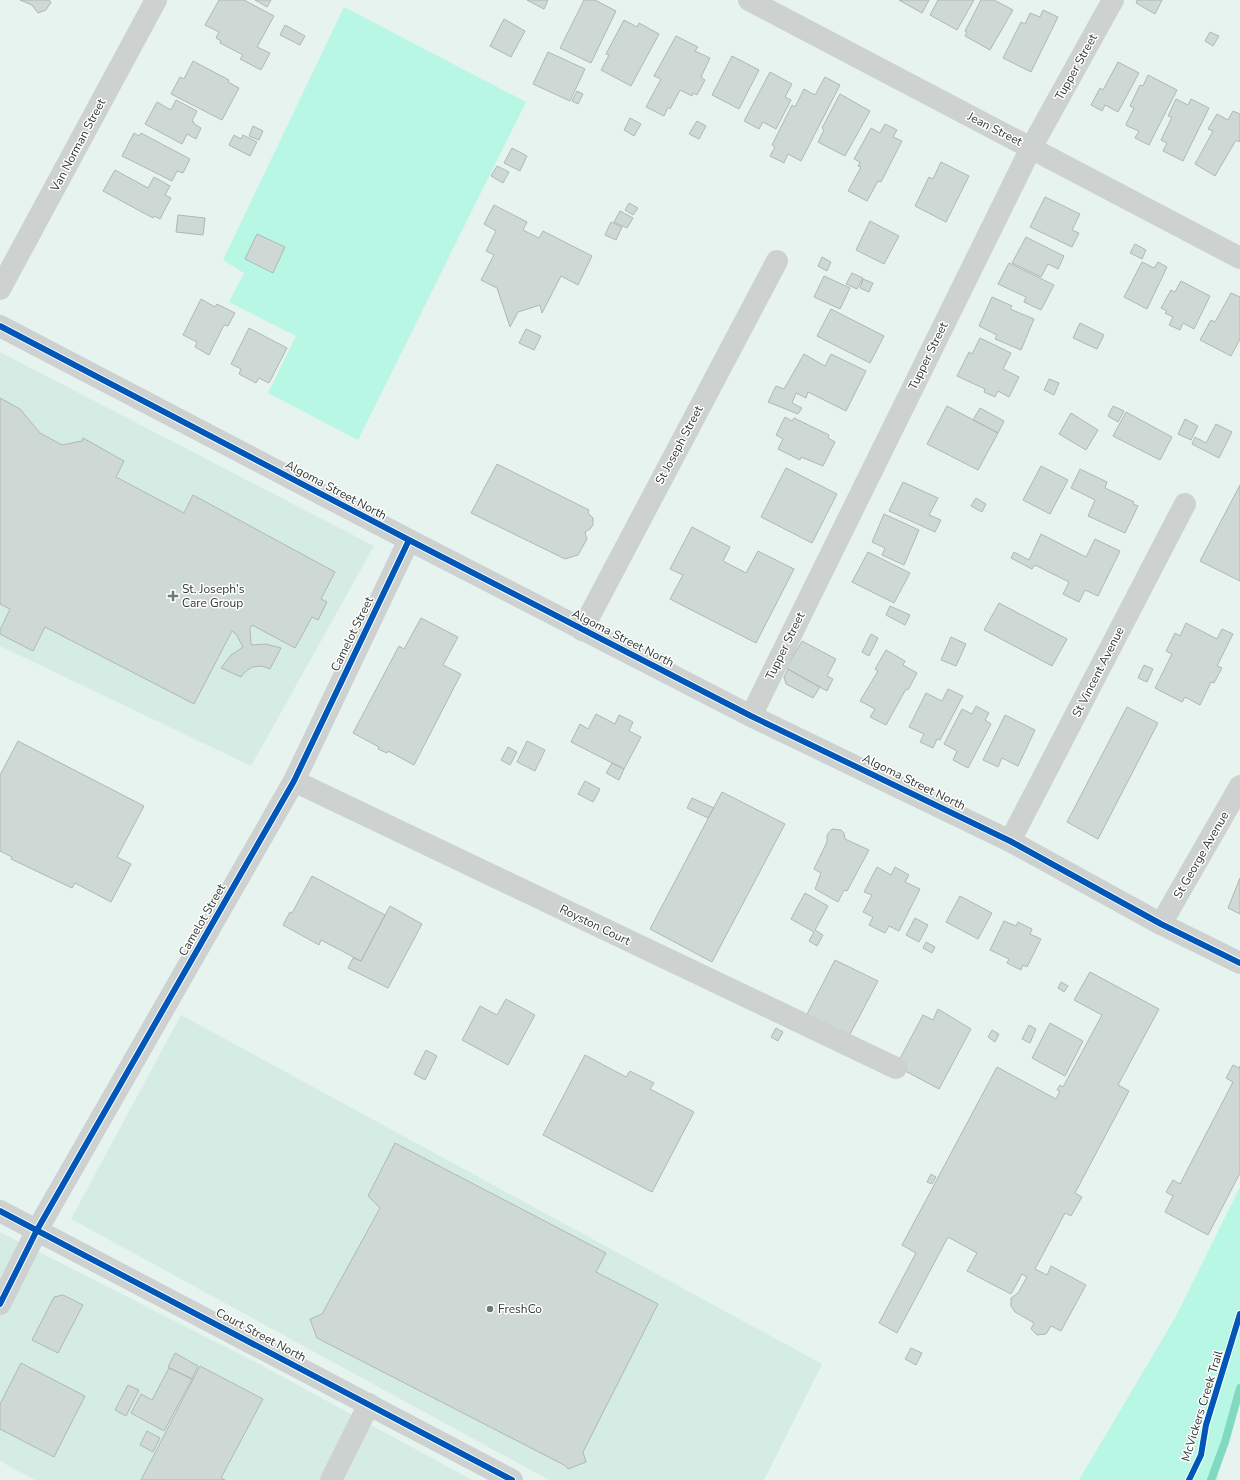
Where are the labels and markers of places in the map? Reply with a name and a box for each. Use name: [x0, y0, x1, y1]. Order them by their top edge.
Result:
place label: St. Joseph's Care Group: [182, 581, 245, 611]
marker: St. Joseph's Care Group: [167, 590, 179, 602]
place label: FreshCo: [498, 1301, 542, 1317]
marker: FreshCo: [485, 1304, 495, 1314]

